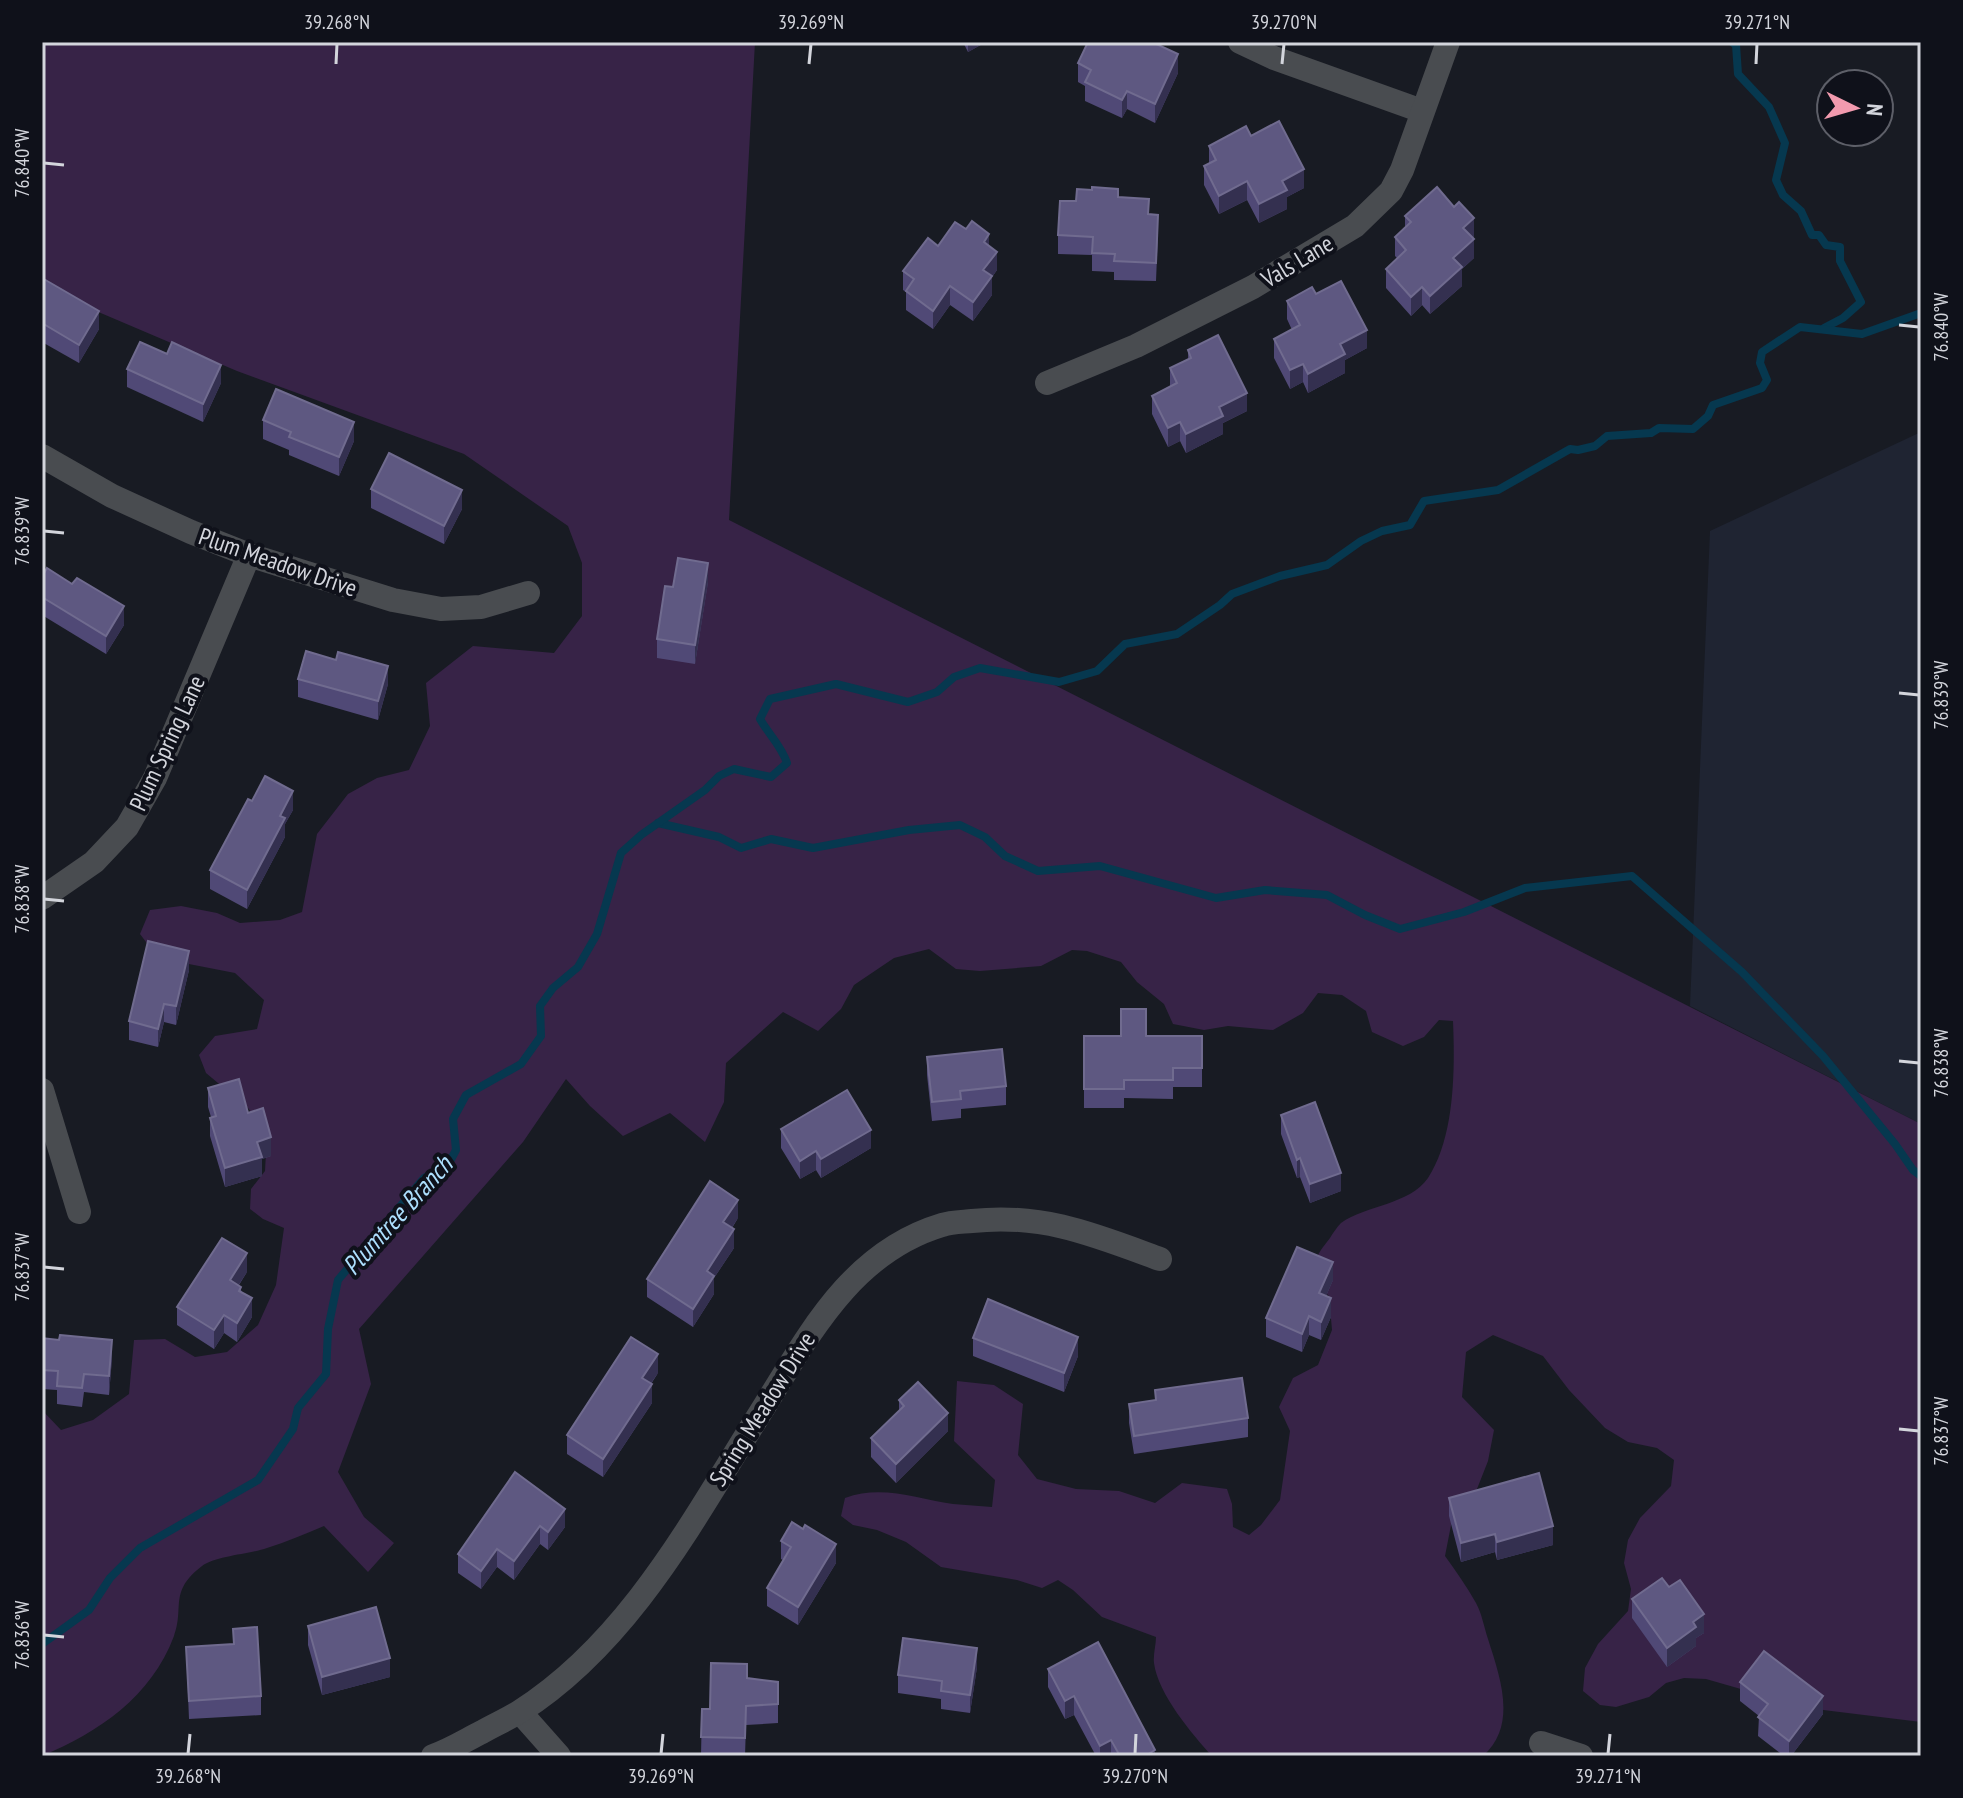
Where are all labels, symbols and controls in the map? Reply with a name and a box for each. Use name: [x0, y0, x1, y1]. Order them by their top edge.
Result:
text: 39.268°N: [304, 9, 370, 35]
text: 39.269°N: [778, 9, 844, 35]
text: 39.270°N: [1251, 9, 1317, 35]
text: 39.271°N: [1724, 9, 1790, 35]
north arrow: [1815, 68, 1895, 148]
text: N: [1860, 103, 1889, 117]
text: 76.840°W: [9, 128, 35, 197]
street label: Vals Lane: [1255, 228, 1338, 295]
text: 76.840°W: [1928, 292, 1954, 361]
text: 76.839°W: [9, 496, 35, 565]
street label: Plum Meadow Drive: [195, 520, 361, 604]
text: 76.839°W: [1928, 660, 1954, 729]
street label: Plum Spring Lane: [122, 670, 212, 816]
text: 76.838°W: [9, 864, 35, 933]
text: 76.838°W: [1928, 1028, 1954, 1097]
water label: Plumtree Branch: [335, 1147, 460, 1281]
text: 76.837°W: [9, 1232, 35, 1301]
street label: Spring Meadow Drive: [702, 1326, 822, 1492]
text: 76.837°W: [1928, 1396, 1954, 1465]
text: 76.836°W: [9, 1600, 35, 1669]
text: 39.268°N: [155, 1763, 221, 1789]
text: 39.269°N: [628, 1763, 694, 1789]
text: 39.270°N: [1102, 1763, 1168, 1789]
text: 39.271°N: [1575, 1763, 1641, 1789]

